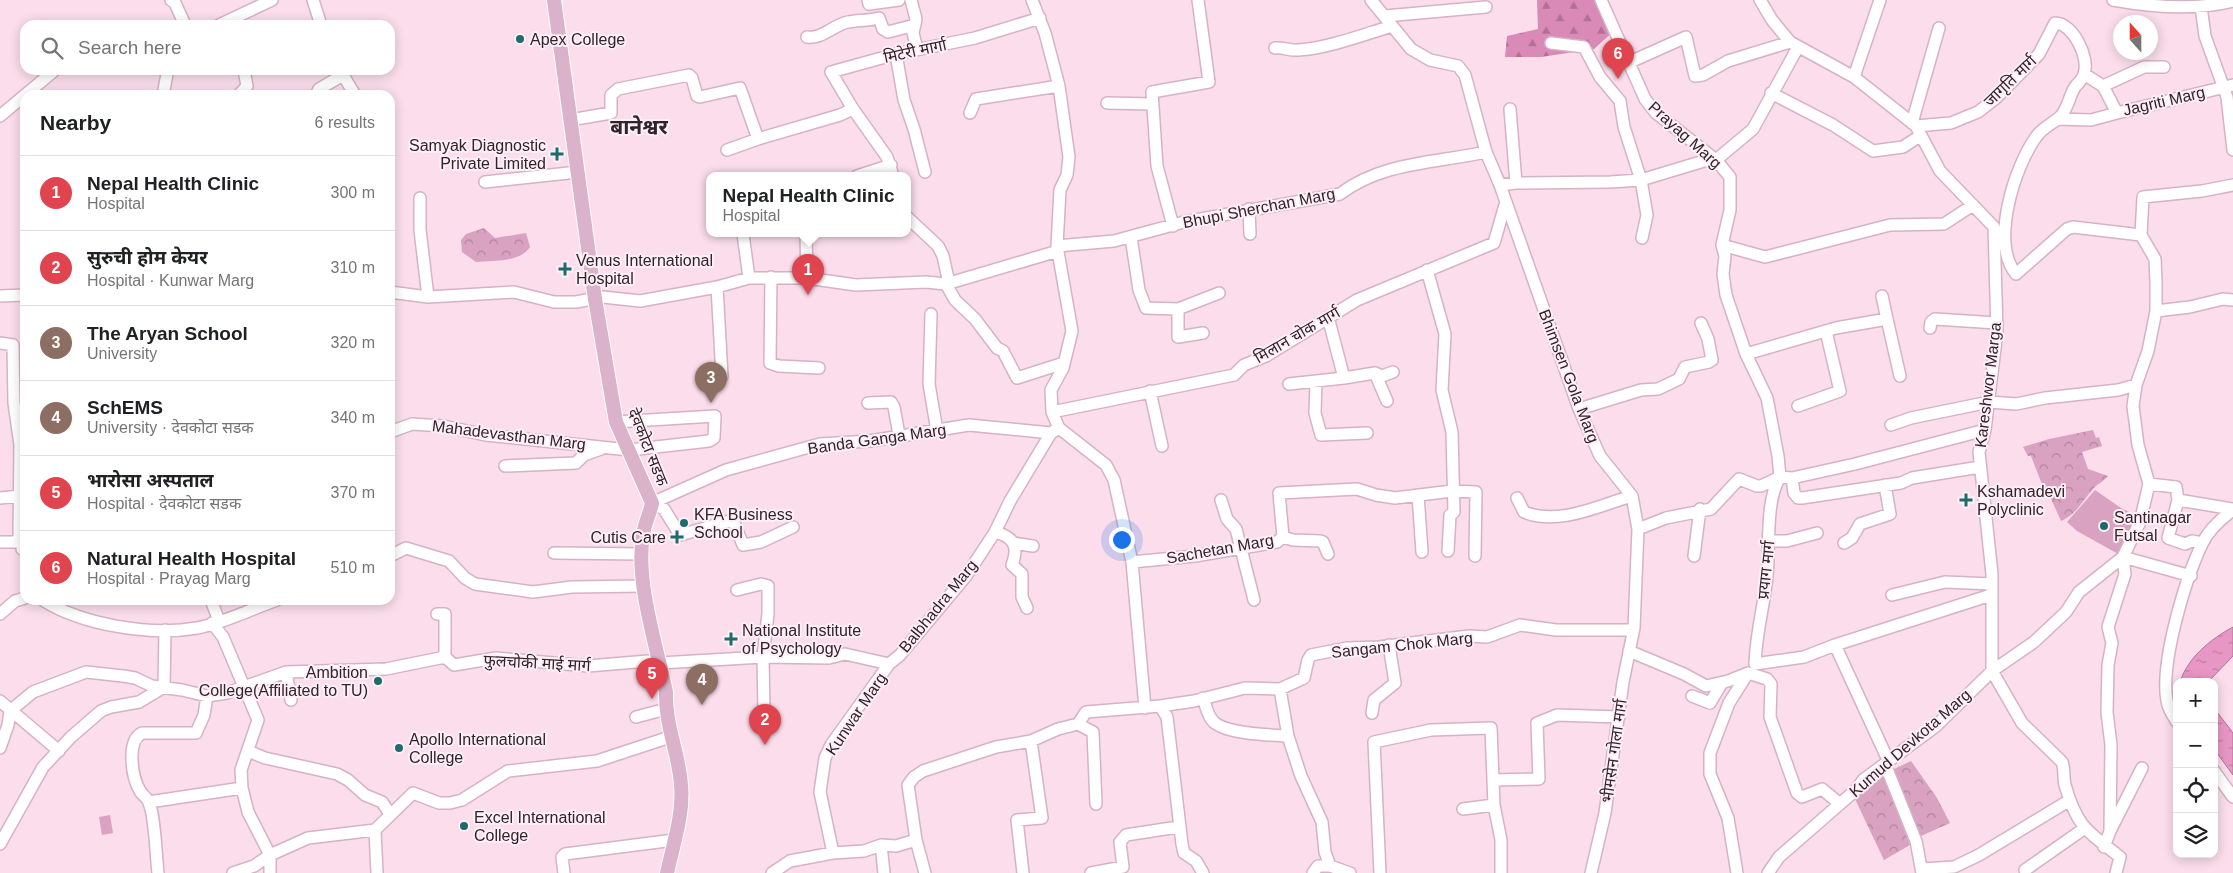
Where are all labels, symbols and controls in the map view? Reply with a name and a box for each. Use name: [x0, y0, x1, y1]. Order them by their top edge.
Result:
north arrow: [2113, 15, 2158, 60]
search box: [20, 20, 395, 75]
place label: Apex College: [530, 31, 625, 48]
marker: Apex College: [514, 33, 526, 45]
icon: search: [38, 34, 66, 62]
street label: मिटेरी मार्गा: [882, 35, 949, 66]
text: Search here: [78, 37, 182, 58]
pin: 6: [1602, 38, 1634, 79]
street label: जागृति मार्ग: [1980, 51, 2042, 111]
street label: Jagriti Marg: [2121, 83, 2207, 119]
street label: Prayag Marg: [1645, 98, 1725, 172]
text: Nearby: [40, 111, 111, 134]
text: 6 results: [315, 114, 375, 131]
district label: बानेश्वर: [610, 115, 669, 138]
place label: Samyak Diagnostic Private Limited: [409, 137, 546, 172]
marker: Samyak Diagnostic Private Limited: [550, 147, 564, 161]
popup: [706, 172, 911, 237]
text: Nepal Health Clinic: [87, 173, 259, 194]
text: 1: [52, 184, 60, 201]
text: 300 m: [331, 184, 375, 201]
text: Nepal Health Clinic: [722, 185, 895, 206]
street label: Bhupi Sherchan Marg: [1181, 185, 1337, 231]
text: Hospital: [87, 195, 145, 212]
text: Hospital: [722, 207, 780, 224]
text: सुरुची होम केयर: [87, 247, 208, 268]
place label: Venus International Hospital: [576, 252, 713, 287]
pin: 1: [792, 254, 824, 295]
text: 2: [52, 259, 60, 276]
text: 310 m: [331, 259, 375, 276]
marker: Venus International Hospital: [558, 262, 572, 276]
text: Hospital · Kunwar Marg: [87, 272, 254, 289]
street label: मिलान चोक मार्ग: [1251, 302, 1344, 366]
street label: Bhimsen Gola Marg: [1536, 307, 1602, 445]
street label: Kareshwor Marga: [1972, 321, 2004, 449]
text: The Aryan School: [87, 323, 248, 344]
text: 3: [52, 334, 60, 351]
text: 320 m: [331, 334, 375, 351]
text: University: [87, 345, 157, 362]
pin: 3: [695, 362, 727, 403]
text: SchEMS: [87, 397, 163, 418]
street label: देवकोटा सडक: [625, 405, 672, 489]
text: 4: [52, 409, 60, 426]
text: 340 m: [331, 409, 375, 426]
street label: Mahadevasthan Marg: [431, 417, 587, 453]
text: University · देवकोटा सडक: [87, 419, 254, 436]
street label: Banda Ganga Marg: [807, 421, 947, 457]
text: भारोसा अस्पताल: [87, 470, 214, 491]
place label: Kshamadevi Polyclinic: [1977, 483, 2065, 518]
text: 5: [52, 484, 60, 501]
text: 370 m: [331, 484, 375, 501]
marker: Kshamadevi Polyclinic: [1959, 493, 1973, 507]
text: Hospital · देवकोटा सडक: [87, 495, 241, 512]
place label: KFA Business School: [694, 506, 793, 541]
place label: Santinagar Futsal: [2114, 509, 2192, 544]
marker: KFA Business School: [678, 517, 690, 529]
marker: Santinagar Futsal: [2098, 520, 2110, 532]
your location: [1109, 527, 1135, 553]
place label: Cutis Care: [590, 529, 666, 546]
marker: Cutis Care: [670, 530, 684, 544]
street label: Sachetan Marg: [1165, 531, 1275, 567]
street label: प्रयाग मार्ग: [1753, 539, 1778, 600]
text: Natural Health Hospital: [87, 548, 296, 569]
street label: Balbhadra Marg: [896, 556, 980, 656]
text: 6: [52, 559, 60, 576]
text: 510 m: [331, 559, 375, 576]
text: Hospital · Prayag Marg: [87, 570, 251, 587]
place label: National Institute of Psychology: [742, 622, 861, 657]
street label: Sangam Chok Marg: [1330, 629, 1474, 661]
marker: National Institute of Psychology: [724, 632, 738, 646]
street label: फुलचोकी माई मार्ग: [483, 651, 592, 676]
pin: 5: [636, 658, 668, 699]
place label: Ambition College(Affiliated to TU): [199, 664, 368, 699]
pin: 4: [686, 664, 718, 705]
street label: Kunwar Marg: [822, 670, 890, 758]
marker: Ambition College(Affiliated to TU): [372, 675, 384, 687]
map controls: [2173, 678, 2218, 858]
button: +: [2173, 678, 2218, 723]
street label: Kumud Devkota Marg: [1846, 686, 1974, 800]
street label: भीमसेन गोला मार्ग: [1597, 697, 1630, 804]
pin: 2: [749, 704, 781, 745]
button: −: [2173, 723, 2218, 768]
place label: Apollo International College: [409, 731, 546, 766]
marker: Apollo International College: [393, 742, 405, 754]
button: locate: [2173, 768, 2218, 813]
place label: Excel International College: [474, 809, 606, 844]
button: layers: [2173, 813, 2218, 858]
marker: Excel International College: [458, 820, 470, 832]

